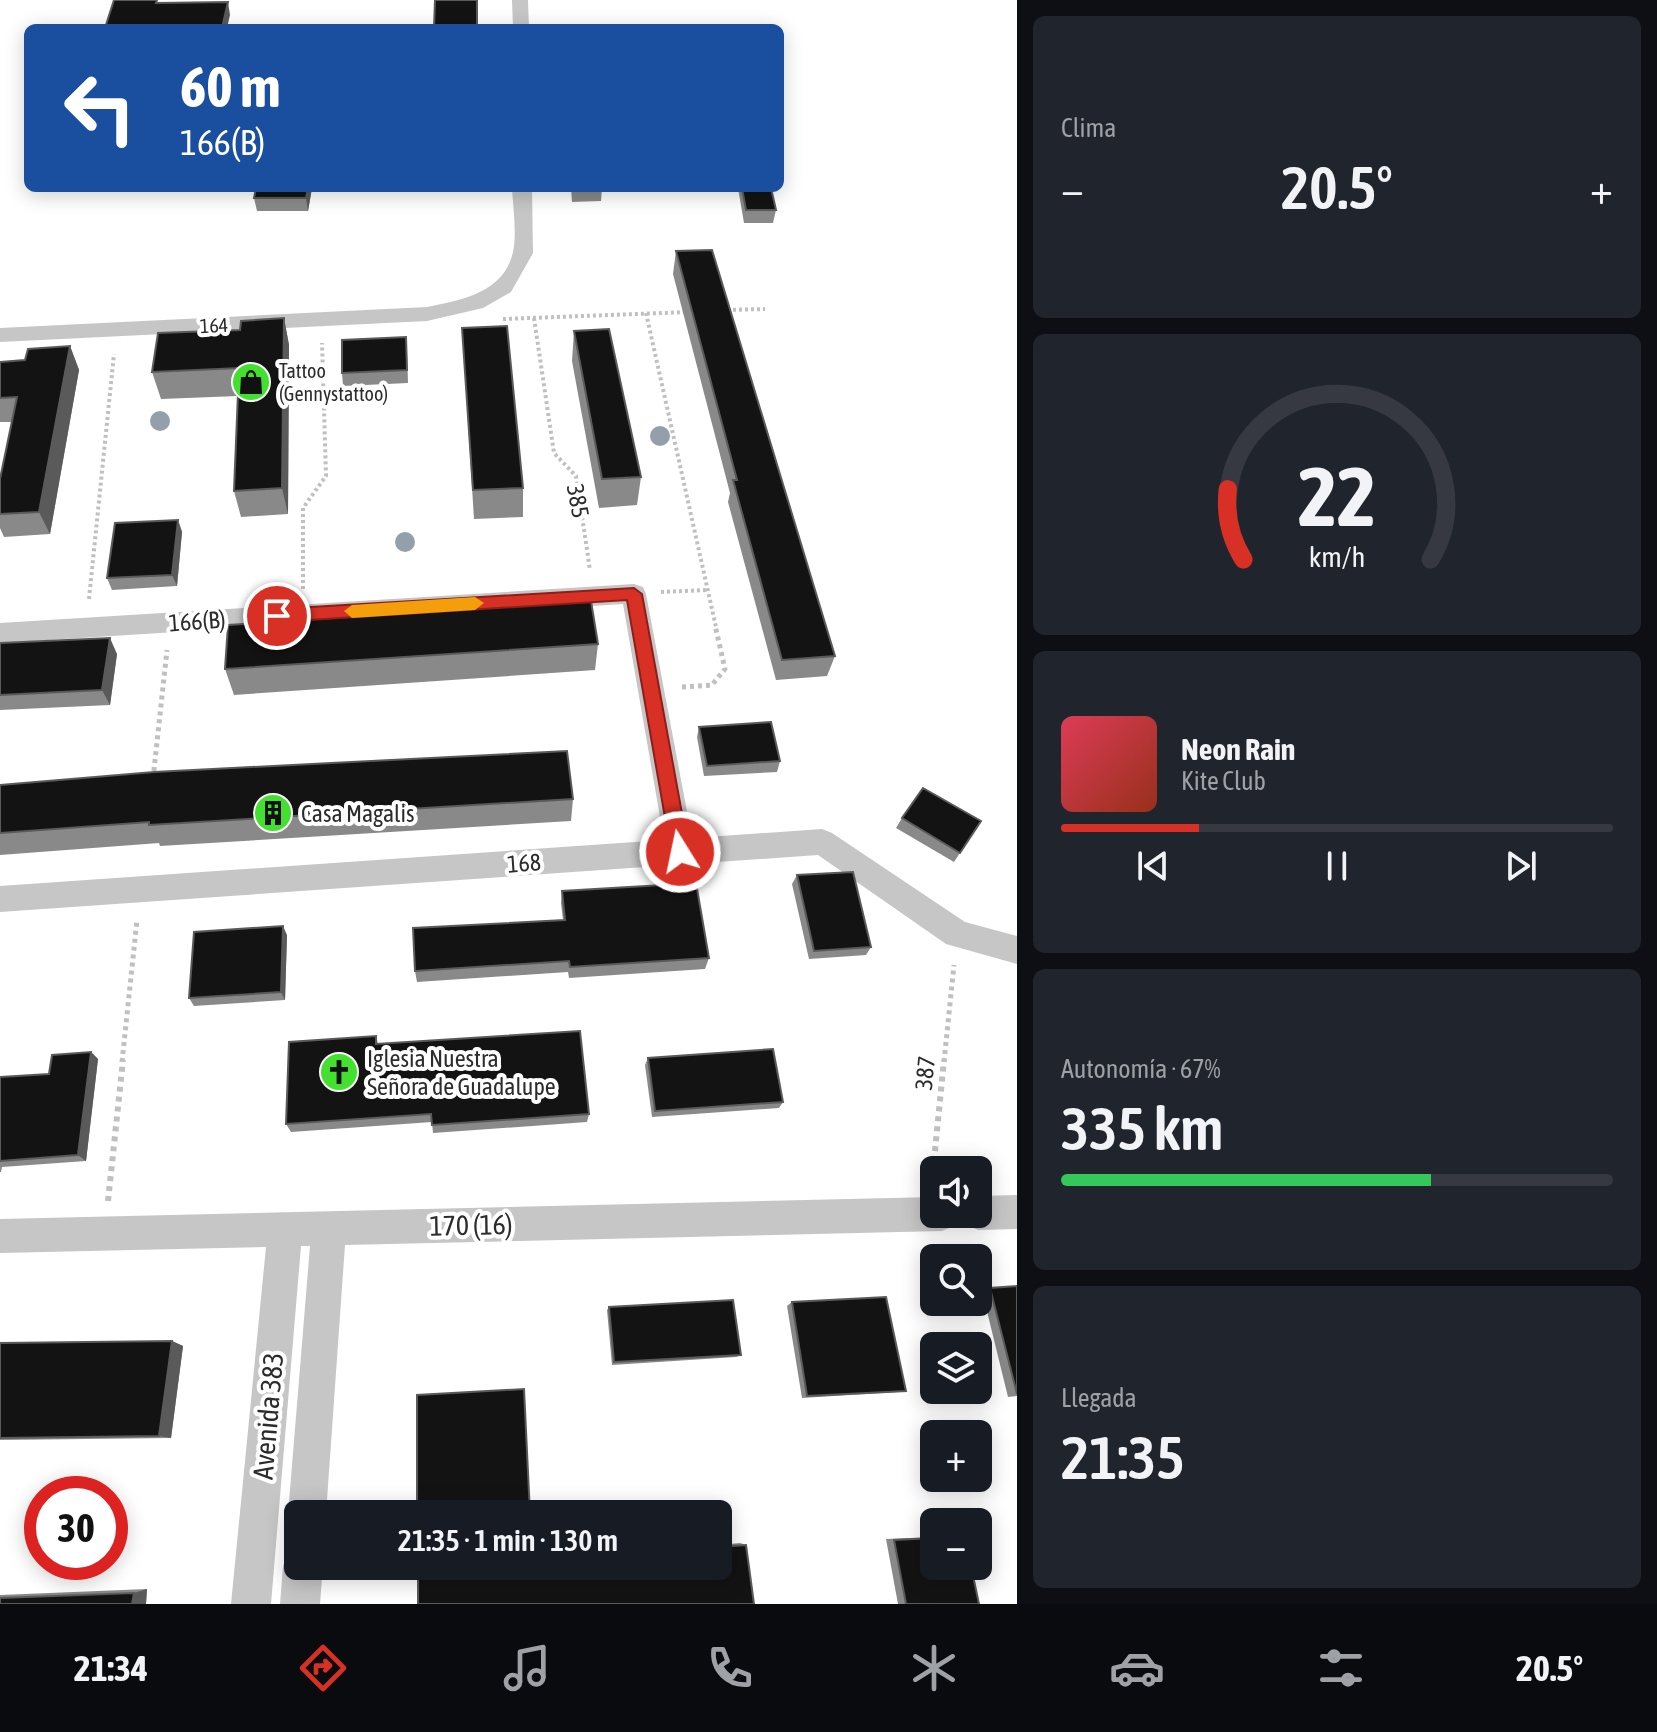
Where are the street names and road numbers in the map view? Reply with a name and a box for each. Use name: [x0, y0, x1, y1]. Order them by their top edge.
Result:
street label: 164: [199, 313, 229, 337]
street label: 385: [562, 482, 594, 520]
street label: 166(B): [168, 606, 226, 636]
street label: 168: [506, 848, 542, 878]
street label: 387: [910, 1055, 940, 1091]
street label: 170 (16): [429, 1208, 513, 1242]
street label: Avenida 383: [247, 1351, 289, 1481]

